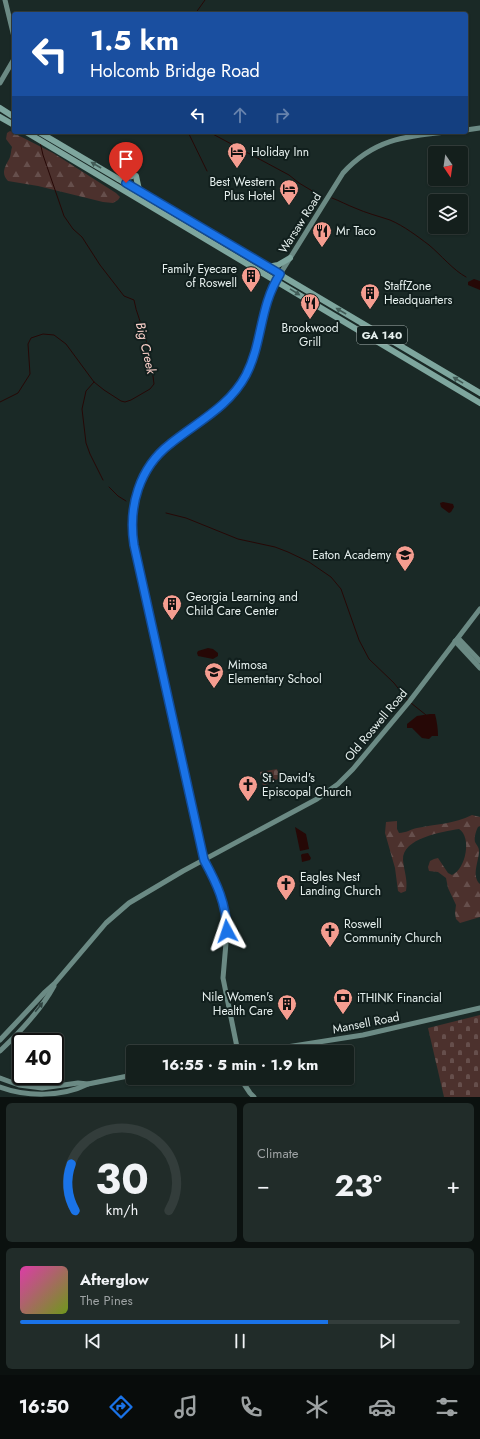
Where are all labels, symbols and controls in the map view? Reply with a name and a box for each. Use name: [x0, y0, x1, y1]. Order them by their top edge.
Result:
text: 1.5 km: [90, 20, 179, 61]
icon: left: [24, 28, 76, 80]
text: Holcomb Bridge Road: [90, 58, 260, 84]
icon: left: [187, 104, 209, 126]
icon: ahead: [229, 104, 251, 126]
icon: right: [271, 104, 293, 126]
hotel icon: Holiday Inn: [226, 141, 248, 169]
pin: [109, 142, 143, 183]
place label: Holiday Inn: [251, 143, 309, 161]
north arrow: [428, 146, 468, 186]
map controls: [428, 146, 468, 234]
icon: arrive: [115, 148, 137, 170]
one-way arrow: [90, 162, 102, 169]
place label: Best Western Plus Hotel: [209, 173, 275, 205]
hotel icon: Best Western Plus Hotel: [278, 178, 300, 206]
street label: Warsaw Road: [274, 189, 326, 257]
button: layers: [428, 194, 468, 234]
restaurant icon: Mr Taco: [311, 220, 333, 248]
place label: Mr Taco: [336, 222, 376, 240]
place label: Family Eyecare of Roswell: [162, 260, 237, 292]
building icon: Family Eyecare of Roswell: [240, 265, 262, 293]
place label: StaffZone Headquarters: [384, 277, 453, 309]
building icon: StaffZone Headquarters: [359, 282, 381, 310]
one-way arrow: [289, 289, 301, 296]
restaurant icon: Brookwood Grill: [299, 292, 321, 320]
one-way arrow: [335, 308, 347, 315]
place label: Brookwood Grill: [281, 319, 339, 351]
water label: Big Creek: [131, 320, 161, 376]
road number: GA 140: [357, 326, 407, 344]
one-way arrow: [453, 376, 463, 384]
school or university icon: Eaton Academy: [394, 544, 416, 572]
place label: Eaton Academy: [312, 546, 392, 564]
place label: Georgia Learning and Child Care Center: [186, 588, 298, 620]
building icon: Georgia Learning and Child Care Center: [161, 593, 183, 621]
place label: Mimosa Elementary School: [228, 656, 322, 688]
school or university icon: Mimosa Elementary School: [203, 661, 225, 689]
street label: Old Roswell Road: [340, 685, 412, 765]
place label: St. David's Episcopal Church: [262, 769, 351, 801]
church icon: St. David's Episcopal Church: [237, 774, 259, 802]
place label: Eagles Nest Landing Church: [300, 868, 381, 900]
church icon: Eagles Nest Landing Church: [275, 873, 297, 901]
position arrow: [206, 910, 248, 952]
place label: Roswell Community Church: [344, 915, 442, 947]
church icon: Roswell Community Church: [319, 920, 341, 948]
bank icon: iTHINK Financial: [332, 987, 354, 1015]
place label: Nile Women's Health Care: [202, 988, 273, 1020]
place label: iTHINK Financial: [357, 989, 442, 1007]
building icon: Nile Women's Health Care: [276, 993, 298, 1021]
one-way arrow: [35, 1002, 43, 1013]
street label: Mansell Road: [331, 1008, 401, 1038]
speed limit sign: 40: [12, 1033, 64, 1085]
text: 16:55 · 5 min · 1.9 km: [162, 1054, 318, 1076]
text: Climate: [257, 1144, 298, 1163]
text: 30: [95, 1148, 148, 1209]
text: 23°: [335, 1164, 382, 1207]
text: −: [257, 1169, 270, 1201]
text: +: [446, 1169, 460, 1201]
text: km/h: [105, 1199, 138, 1219]
text: Afterglow: [80, 1269, 149, 1291]
text: The Pines: [80, 1291, 133, 1310]
icon: previous: [82, 1330, 104, 1352]
icon: pause: [229, 1330, 251, 1352]
icon: next: [376, 1330, 398, 1352]
icon: directions: [107, 1393, 135, 1421]
icon: music: [172, 1393, 200, 1421]
icon: phone: [237, 1393, 265, 1421]
icon: climate: [303, 1393, 331, 1421]
icon: car: [368, 1393, 396, 1421]
icon: filters: [433, 1393, 461, 1421]
text: 16:50: [19, 1394, 69, 1420]

